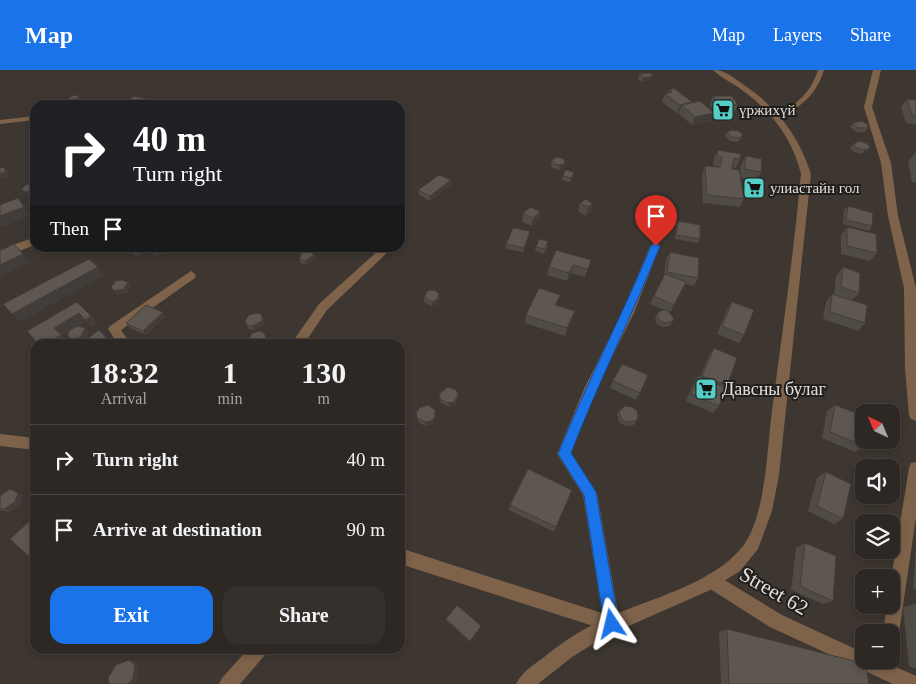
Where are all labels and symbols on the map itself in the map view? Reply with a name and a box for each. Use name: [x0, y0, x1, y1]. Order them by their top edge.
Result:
supermarket icon: үржихүй: [711, 98, 735, 122]
place label: үржихүй: [739, 102, 795, 118]
supermarket icon: улиастайн гол: [742, 176, 766, 200]
place label: улиастайн гол: [770, 180, 860, 196]
pin: [635, 195, 677, 246]
supermarket icon: Давсны булаг: [694, 377, 718, 401]
place label: Давсны булаг: [722, 379, 826, 399]
north arrow: [855, 404, 900, 449]
street label: Street 62: [735, 562, 813, 620]
position arrow: [585, 597, 637, 649]

